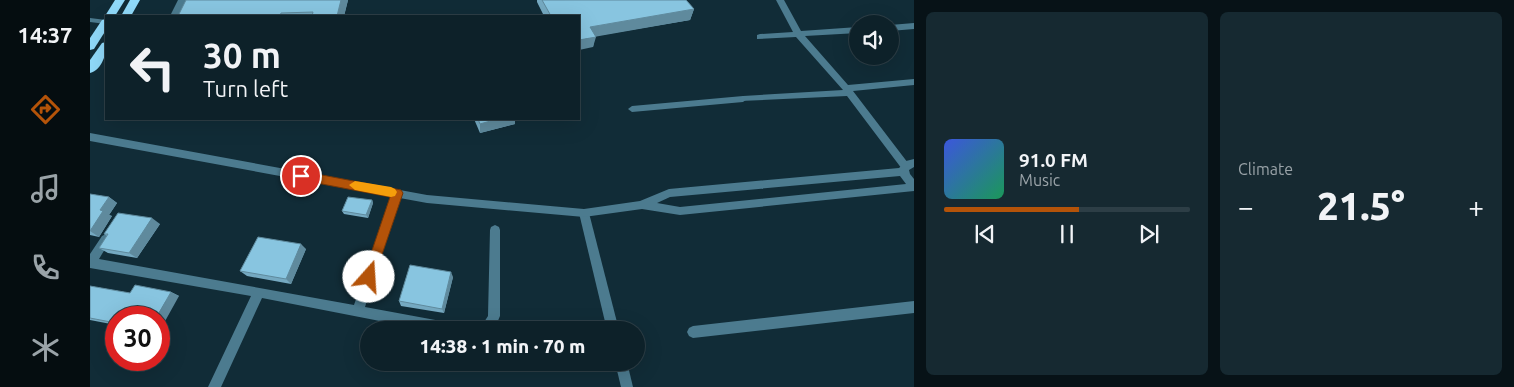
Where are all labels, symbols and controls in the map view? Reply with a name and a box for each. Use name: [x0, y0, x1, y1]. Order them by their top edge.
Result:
map controls: [849, 15, 899, 65]
button: sound: [849, 15, 899, 65]
text: 14:37: [17, 22, 73, 47]
icon: left: [120, 35, 185, 100]
text: 30 m: [203, 35, 281, 75]
text: Turn left: [203, 76, 288, 101]
icon: directions: [28, 92, 63, 127]
text: 91.0 FM: [1019, 149, 1088, 171]
pin: [280, 155, 322, 197]
text: Climate: [1238, 160, 1293, 178]
icon: arrive: [287, 162, 315, 190]
icon: music: [28, 171, 63, 206]
text: Music: [1019, 171, 1060, 189]
text: 21.5°: [1317, 185, 1405, 227]
text: −: [1238, 191, 1254, 222]
text: +: [1468, 191, 1484, 222]
icon: previous: [971, 220, 999, 248]
icon: pause: [1053, 220, 1081, 248]
icon: next: [1135, 220, 1163, 248]
icon: phone: [28, 250, 63, 285]
position arrow: [342, 250, 394, 302]
speed limit sign: 30: [105, 306, 170, 371]
icon: climate: [28, 330, 63, 365]
text: 14:38 · 1 min · 70 m: [420, 335, 585, 357]

